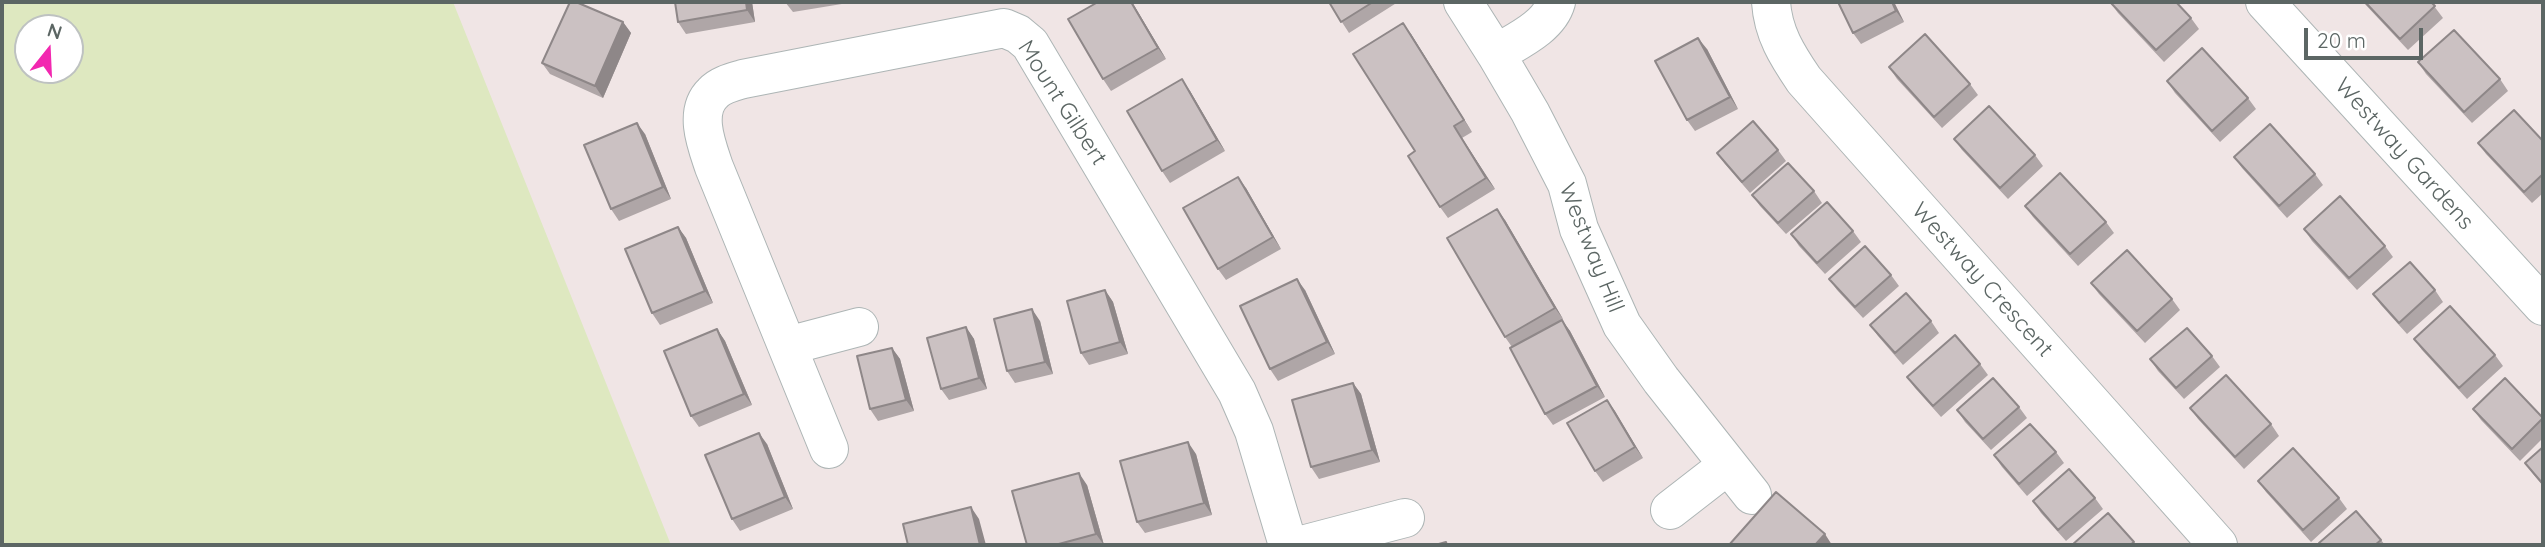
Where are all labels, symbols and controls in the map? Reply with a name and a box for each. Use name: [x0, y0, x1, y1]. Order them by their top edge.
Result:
north arrow: [14, 14, 84, 84]
scale bar: [2307, 14, 2426, 58]
text: N: [45, 17, 65, 45]
text: 20 m: [2317, 27, 2366, 53]
street label: Mount Gilbert: [1011, 35, 1113, 171]
street label: Westway Gardens: [2329, 72, 2479, 236]
street label: Westway Hill: [1553, 179, 1629, 317]
street label: Westway Crescent: [1905, 197, 2059, 363]

